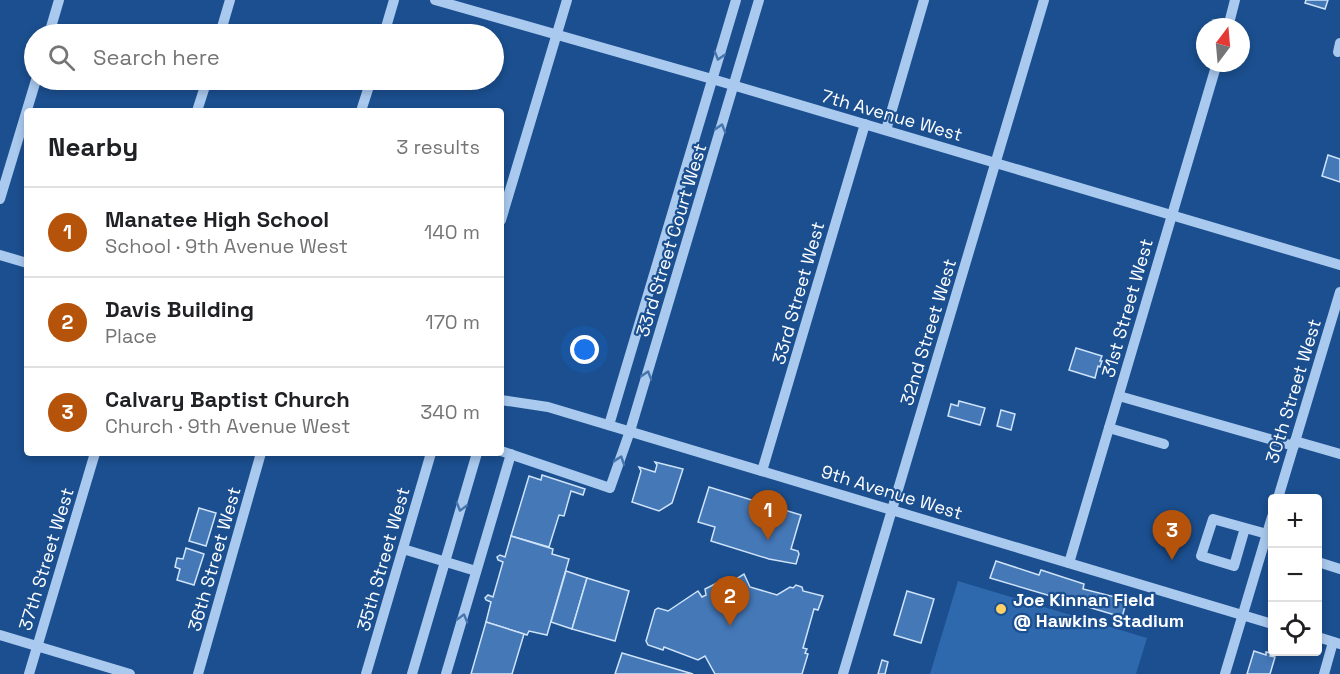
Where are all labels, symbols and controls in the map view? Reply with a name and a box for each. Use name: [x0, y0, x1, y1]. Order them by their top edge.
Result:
north arrow: [1196, 18, 1250, 72]
search box: [24, 24, 504, 90]
icon: search: [45, 41, 78, 74]
text: Search here: [93, 43, 220, 71]
one-way arrow: [714, 50, 726, 61]
street label: 7th Avenue West: [819, 84, 965, 146]
one-way arrow: [714, 123, 726, 134]
text: Nearby: [48, 130, 138, 164]
text: 3 results: [396, 134, 480, 160]
street label: 33rd Street Court West: [631, 141, 711, 339]
text: Manatee High School: [105, 205, 329, 233]
text: 1: [63, 219, 72, 245]
text: 140 m: [424, 219, 480, 245]
street label: 33rd Street West: [767, 219, 829, 367]
text: School · 9th Avenue West: [105, 233, 348, 259]
street label: 31st Street West: [1096, 236, 1158, 380]
street label: 32nd Street West: [895, 256, 961, 408]
text: Davis Building: [105, 295, 254, 323]
text: 2: [62, 309, 73, 335]
text: 170 m: [425, 309, 480, 335]
street label: 30th Street West: [1260, 316, 1326, 466]
text: Place: [105, 323, 157, 349]
your location: [570, 335, 599, 364]
one-way arrow: [640, 370, 652, 381]
text: Calvary Baptist Church: [105, 385, 350, 413]
text: 3: [61, 399, 74, 425]
text: 340 m: [420, 399, 480, 425]
text: Church · 9th Avenue West: [105, 413, 350, 439]
one-way arrow: [613, 455, 626, 466]
street label: 9th Avenue West: [819, 460, 965, 524]
street label: 36th Street West: [182, 484, 246, 634]
street label: 35th Street West: [351, 484, 415, 634]
street label: 37th Street West: [13, 485, 79, 633]
pin: 1: [748, 490, 788, 540]
map controls: [1268, 494, 1322, 656]
button: +: [1268, 494, 1322, 548]
one-way arrow: [456, 501, 468, 512]
pin: 3: [1152, 510, 1192, 560]
button: −: [1268, 548, 1322, 602]
pin: 2: [710, 576, 750, 626]
place label: Joe Kinnan Field @ Hawkins Stadium: [1013, 588, 1184, 632]
marker: Joe Kinnan Field @ Hawkins Stadium: [994, 602, 1008, 616]
button: locate: [1268, 602, 1322, 656]
one-way arrow: [456, 613, 468, 624]

